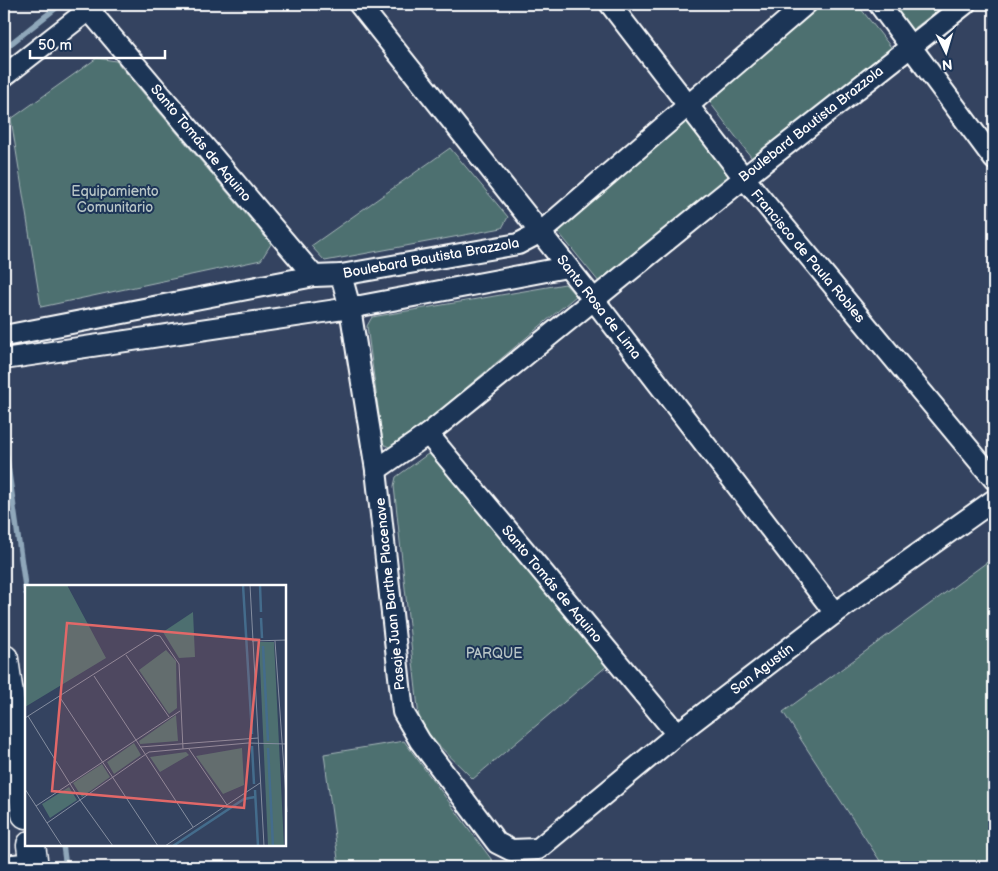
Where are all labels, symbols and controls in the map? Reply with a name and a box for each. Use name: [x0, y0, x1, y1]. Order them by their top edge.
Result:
scale bar: [30, 28, 165, 60]
north arrow: [920, 28, 970, 78]
text: 50 m: [38, 36, 72, 55]
text: N: [941, 56, 953, 73]
street label: Boulebard Bautista Brazzola: [735, 62, 887, 186]
street label: Santo Tomás de Aquino: [147, 81, 255, 205]
park label: Equipamiento Comunitario: [71, 183, 159, 216]
street label: Francisco de Paula Robles: [747, 186, 869, 326]
street label: Boulebard Bautista Brazzola: [342, 234, 521, 282]
street label: Santa Rosa de Lima: [553, 252, 645, 362]
street label: Pasaje Juan Barthe Placenave: [371, 497, 409, 691]
street label: Santo Tomás de Aquino: [498, 522, 606, 646]
inset map: [25, 585, 286, 846]
street label: San Agustín: [727, 640, 797, 698]
park label: PARQUE: [466, 645, 522, 662]

